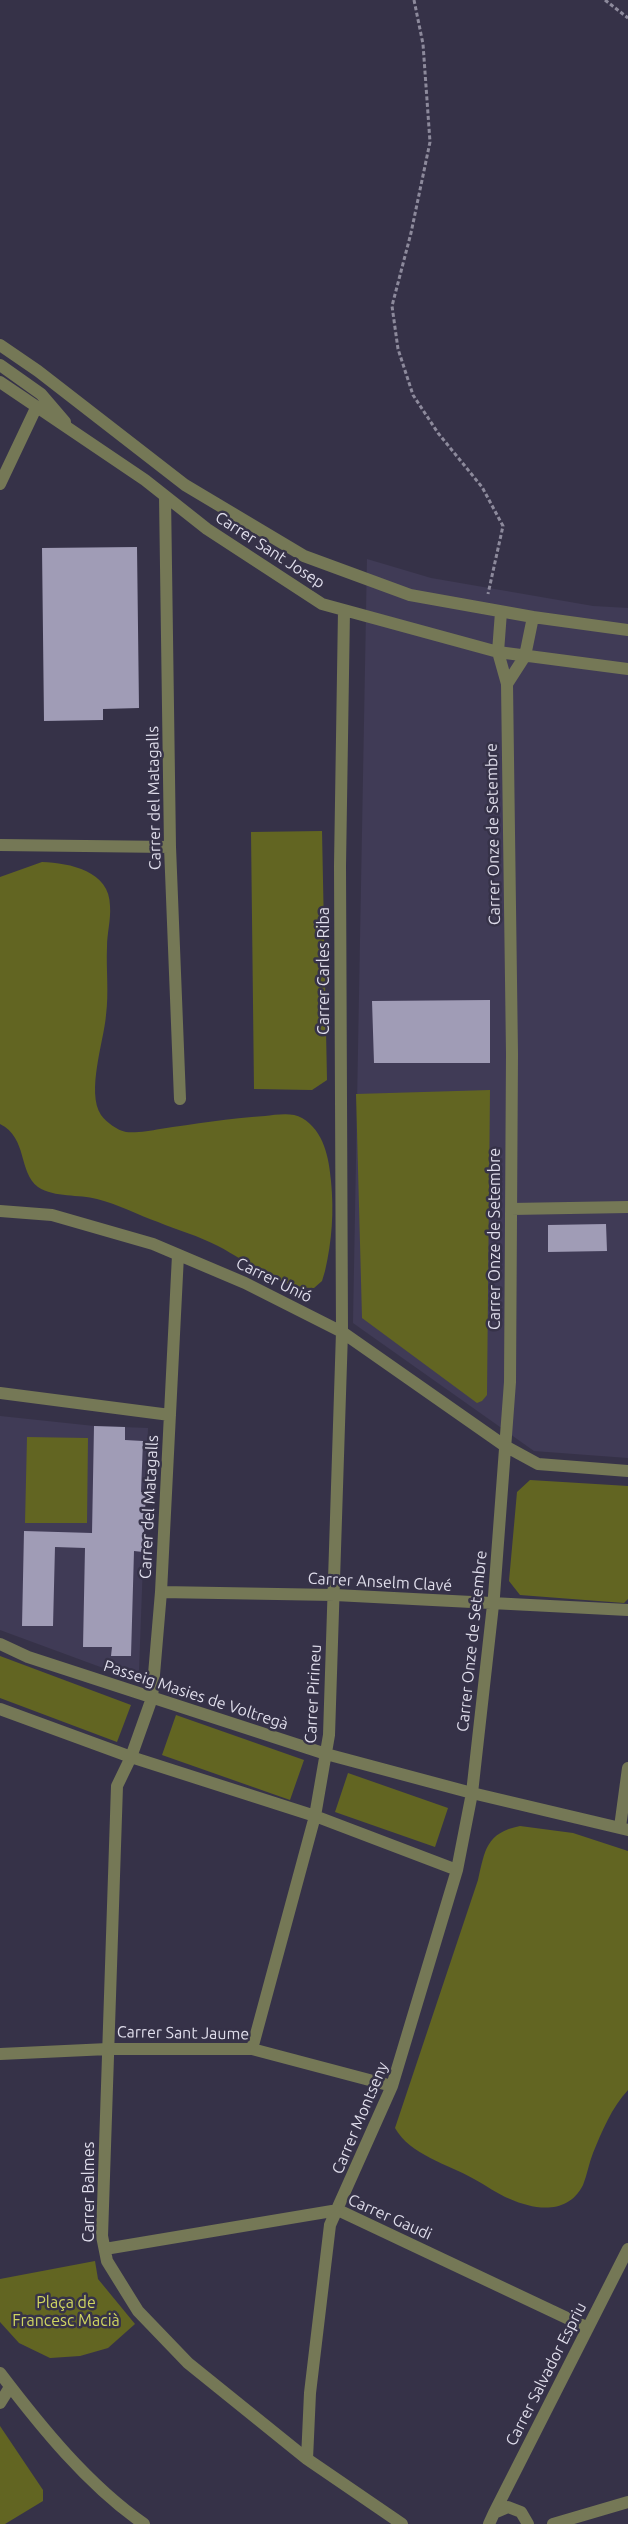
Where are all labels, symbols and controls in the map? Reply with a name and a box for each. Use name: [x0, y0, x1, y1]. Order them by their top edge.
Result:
street label: Carrer Sant Josep: [212, 507, 328, 593]
street label: Carrer del Matagalls: [143, 726, 165, 870]
street label: Carrer Onze de Setembre: [482, 743, 504, 925]
street label: Carrer Carles Riba: [314, 907, 334, 1035]
street label: Carrer Onze de Setembre: [485, 1148, 505, 1330]
street label: Carrer Unió: [233, 1253, 315, 1307]
street label: Carrer del Matagalls: [136, 1435, 162, 1579]
street label: Carrer Onze de Setembre: [453, 1549, 491, 1733]
street label: Carrer Anselm Clavé: [307, 1569, 453, 1595]
street label: Carrer Pirineu: [301, 1644, 325, 1744]
street label: Passeig Masies de Voltregà: [101, 1656, 291, 1734]
street label: Carrer Sant Jaume: [117, 2022, 249, 2044]
street label: Carrer Montseny: [328, 2059, 392, 2177]
street label: Carrer Balmes: [79, 2142, 99, 2242]
street label: Carrer Gaudi: [345, 2190, 435, 2244]
park label: Plaça de Francesc Macià: [12, 2293, 120, 2331]
street label: Carrer Salvador Espriu: [502, 2299, 590, 2449]

